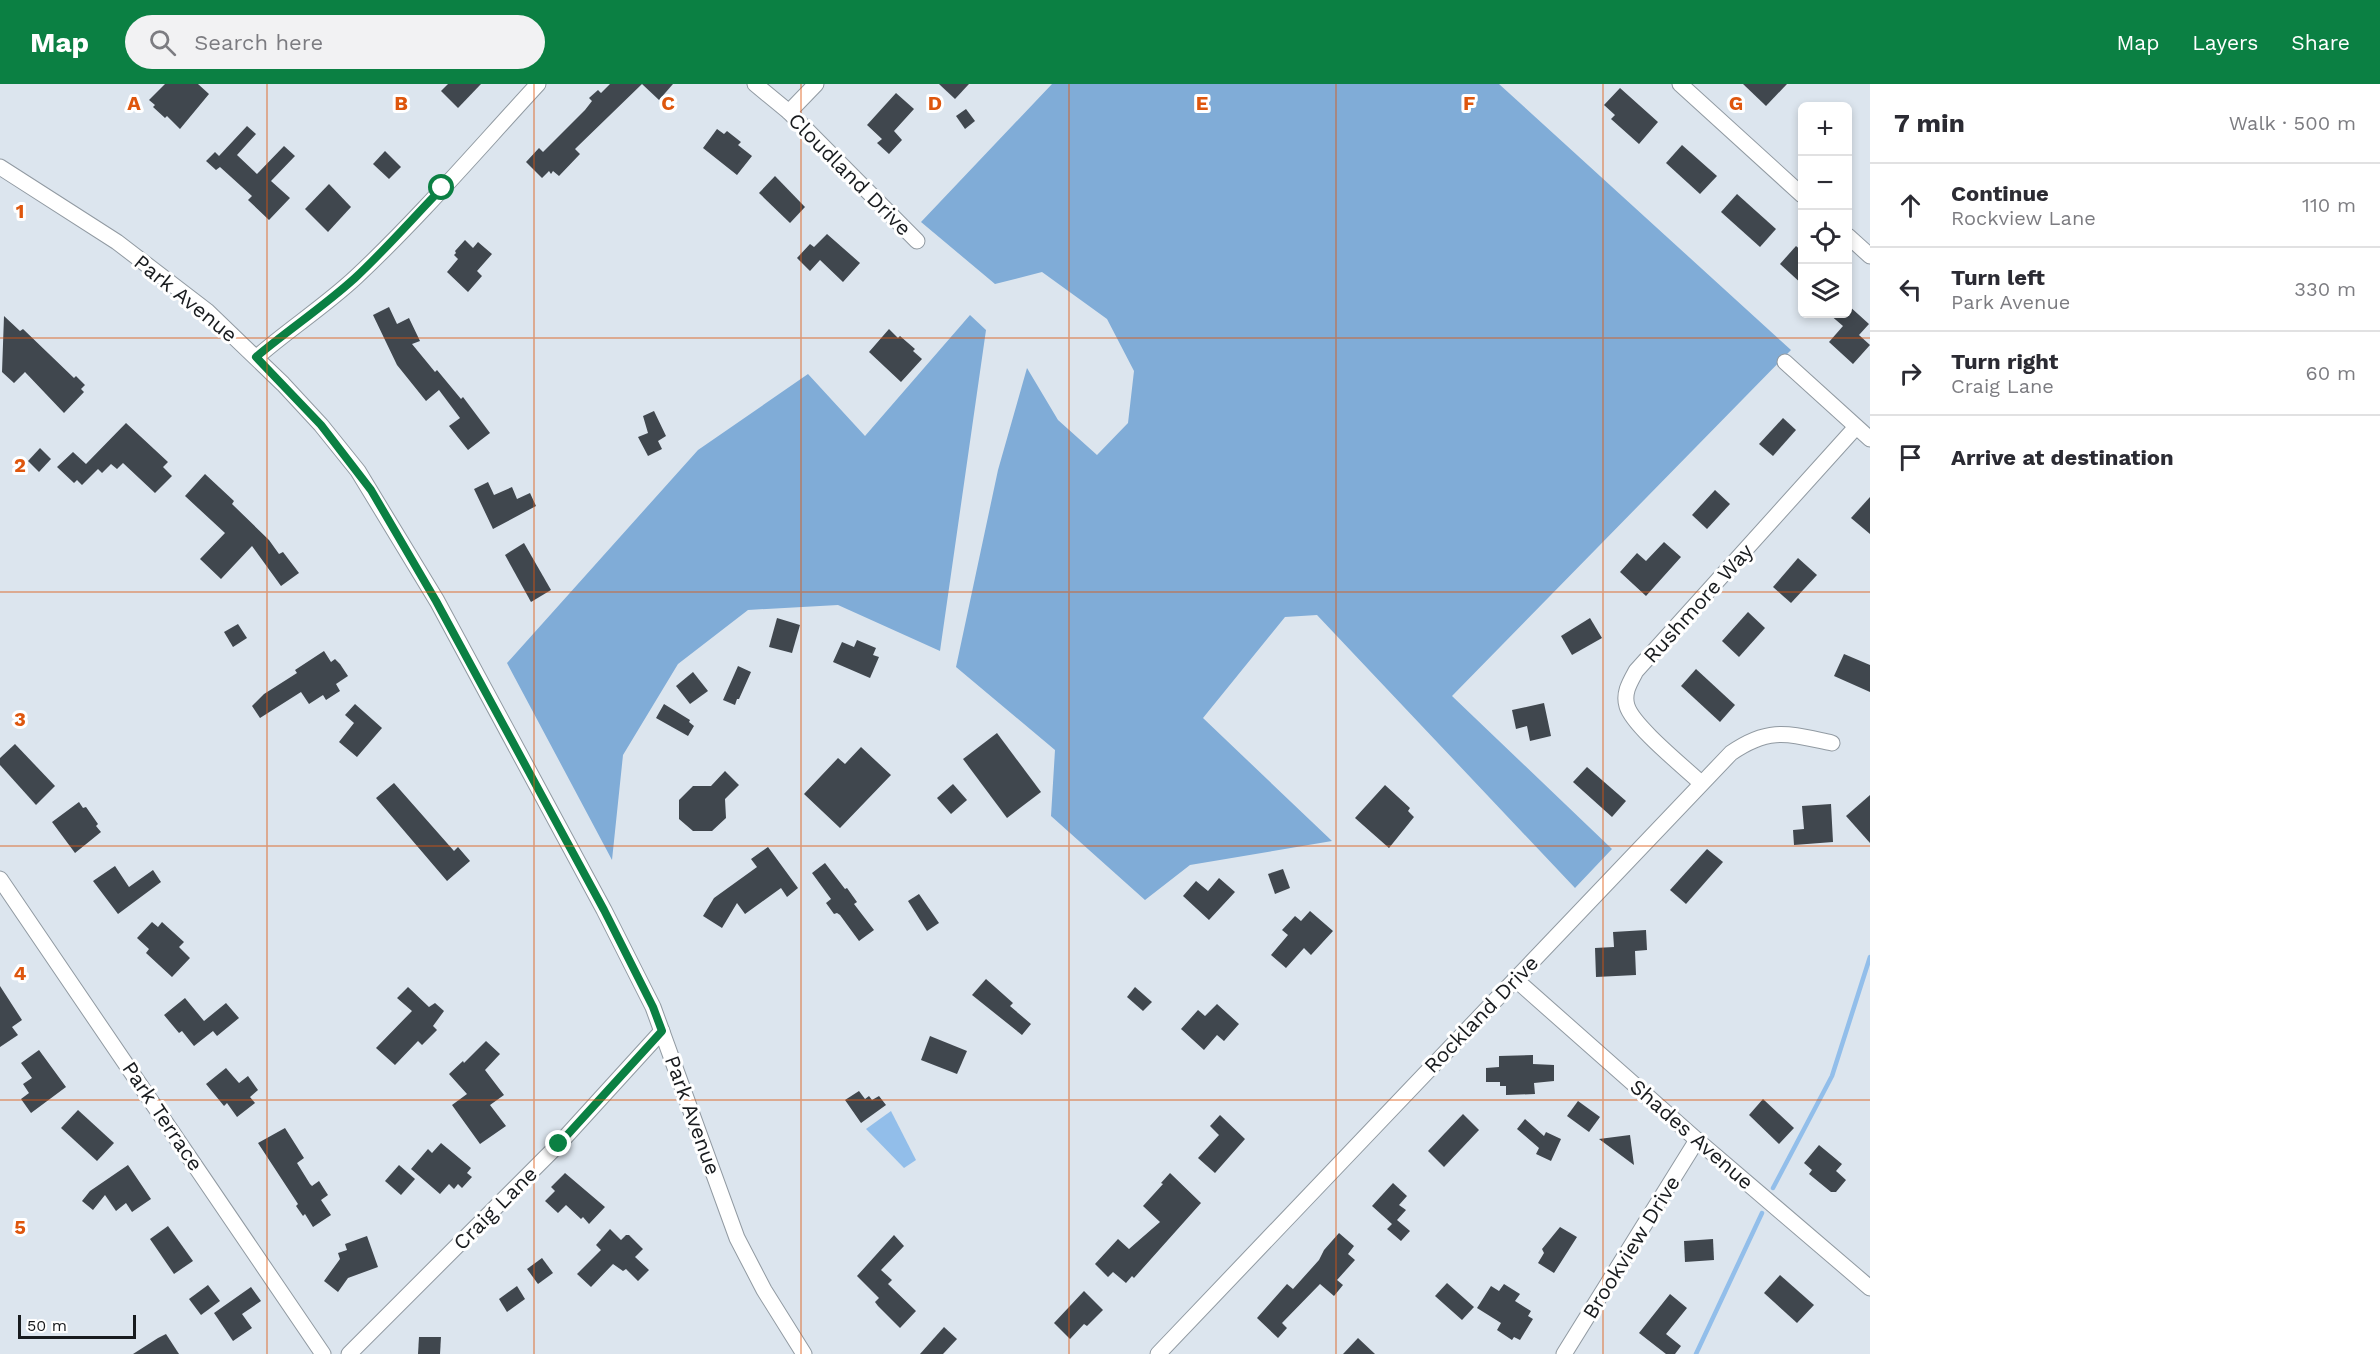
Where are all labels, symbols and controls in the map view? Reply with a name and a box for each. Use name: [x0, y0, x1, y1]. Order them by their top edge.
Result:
search box: [125, 15, 545, 69]
text: Map: [30, 26, 89, 59]
icon: search: [146, 26, 179, 59]
text: Search here: [194, 30, 323, 55]
text: Map: [2116, 30, 2159, 55]
text: Layers: [2192, 30, 2258, 55]
text: Share: [2291, 30, 2350, 55]
text: A: [127, 91, 141, 115]
text: B: [394, 91, 408, 115]
text: C: [661, 91, 675, 115]
text: D: [928, 91, 942, 115]
text: E: [1196, 91, 1208, 115]
text: F: [1463, 91, 1475, 115]
text: G: [1729, 91, 1743, 115]
map controls: [1798, 102, 1852, 318]
button: +: [1798, 102, 1852, 156]
street label: Cloudland Drive: [783, 107, 917, 241]
text: 7 min: [1894, 108, 1965, 138]
text: Walk · 500 m: [2229, 111, 2356, 135]
button: −: [1798, 156, 1852, 210]
route start: [428, 174, 454, 200]
text: Continue: [1951, 181, 2049, 206]
icon: ahead: [1894, 189, 1927, 222]
text: 110 m: [2302, 193, 2356, 217]
text: 1: [16, 199, 24, 223]
text: Rockview Lane: [1951, 206, 2096, 230]
button: locate: [1798, 210, 1852, 264]
street label: Park Avenue: [129, 249, 243, 347]
button: layers: [1798, 264, 1852, 318]
text: Turn left: [1951, 265, 2045, 290]
icon: left: [1894, 273, 1927, 306]
text: 330 m: [2294, 277, 2356, 301]
text: Park Avenue: [1951, 290, 2070, 314]
text: Turn right: [1951, 349, 2058, 374]
icon: right: [1894, 357, 1927, 390]
text: 60 m: [2306, 361, 2356, 385]
text: Craig Lane: [1951, 374, 2054, 398]
icon: arrive: [1894, 441, 1927, 474]
text: Arrive at destination: [1951, 445, 2174, 470]
text: 2: [14, 453, 26, 477]
street label: Rushmore Way: [1638, 538, 1758, 668]
text: 3: [14, 707, 26, 731]
street label: Rockland Drive: [1419, 950, 1543, 1078]
text: 4: [14, 961, 27, 985]
street label: Park Avenue: [660, 1052, 726, 1178]
street label: Park Terrace: [117, 1057, 209, 1175]
street label: Shades Avenue: [1625, 1074, 1759, 1194]
route end: [545, 1130, 571, 1156]
street label: Craig Lane: [448, 1161, 542, 1255]
street label: Brookview Drive: [1577, 1171, 1685, 1323]
text: 5: [14, 1215, 26, 1239]
scale bar: [18, 1312, 136, 1340]
text: 50 m: [27, 1316, 67, 1335]

